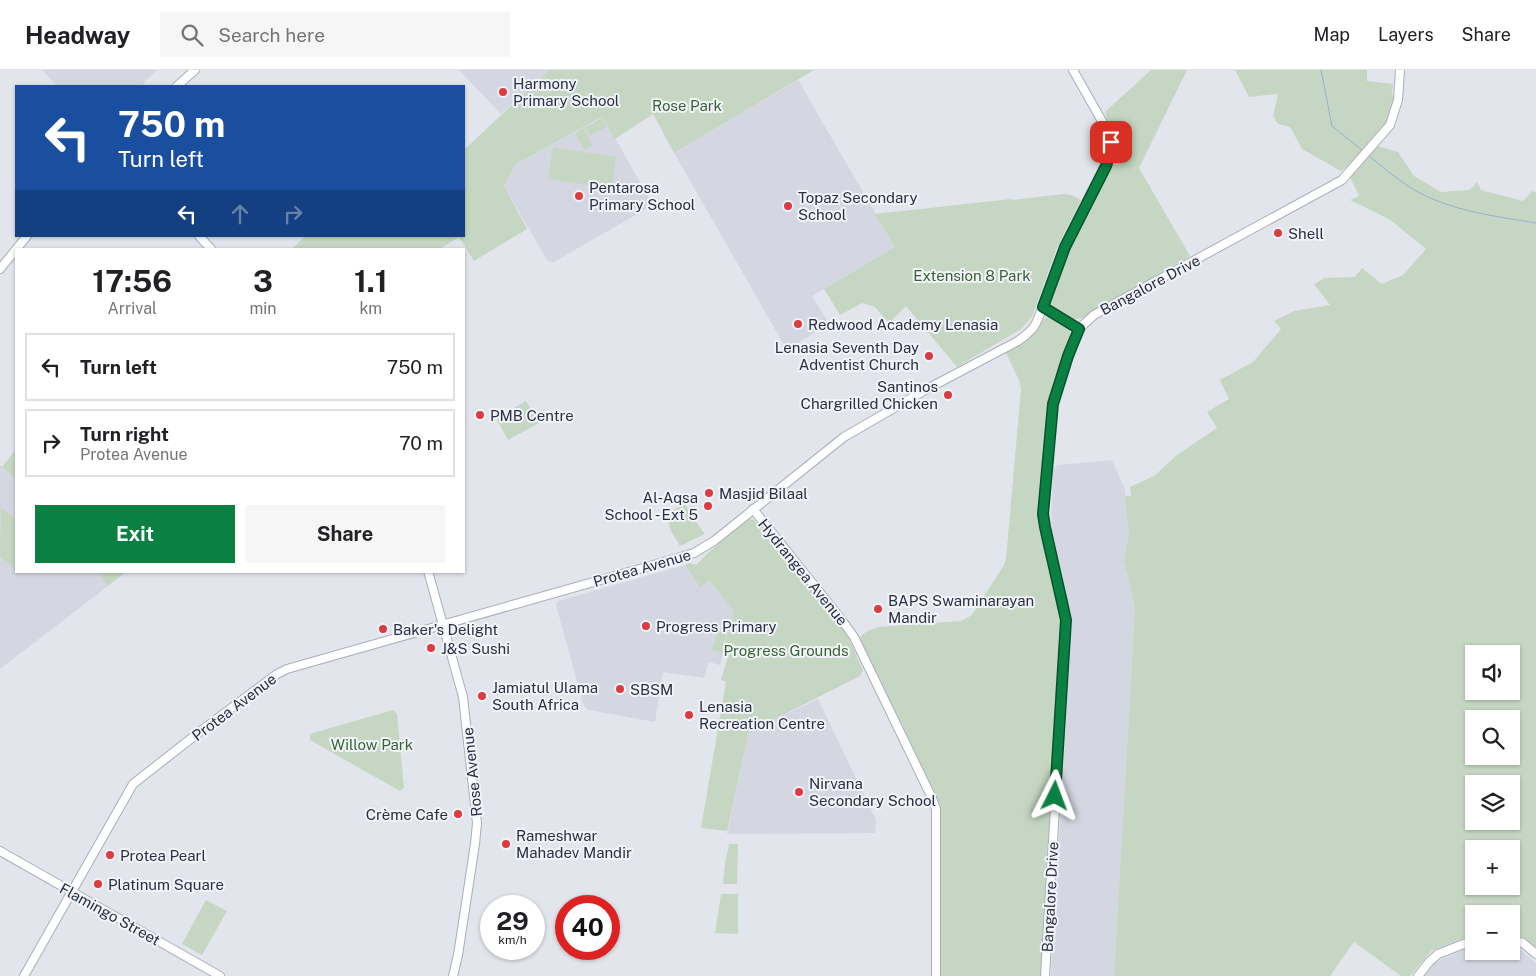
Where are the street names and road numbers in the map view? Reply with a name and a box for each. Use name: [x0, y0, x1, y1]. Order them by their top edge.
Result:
street label: Bangalore Drive: [1097, 251, 1203, 319]
street label: Hydrangea Avenue: [755, 515, 851, 629]
street label: Protea Avenue: [591, 546, 693, 590]
street label: Protea Avenue: [189, 670, 279, 744]
street label: Rose Avenue: [459, 727, 485, 817]
street label: Bangalore Drive: [1039, 841, 1061, 953]
street label: Flamingo Street: [57, 879, 163, 949]

